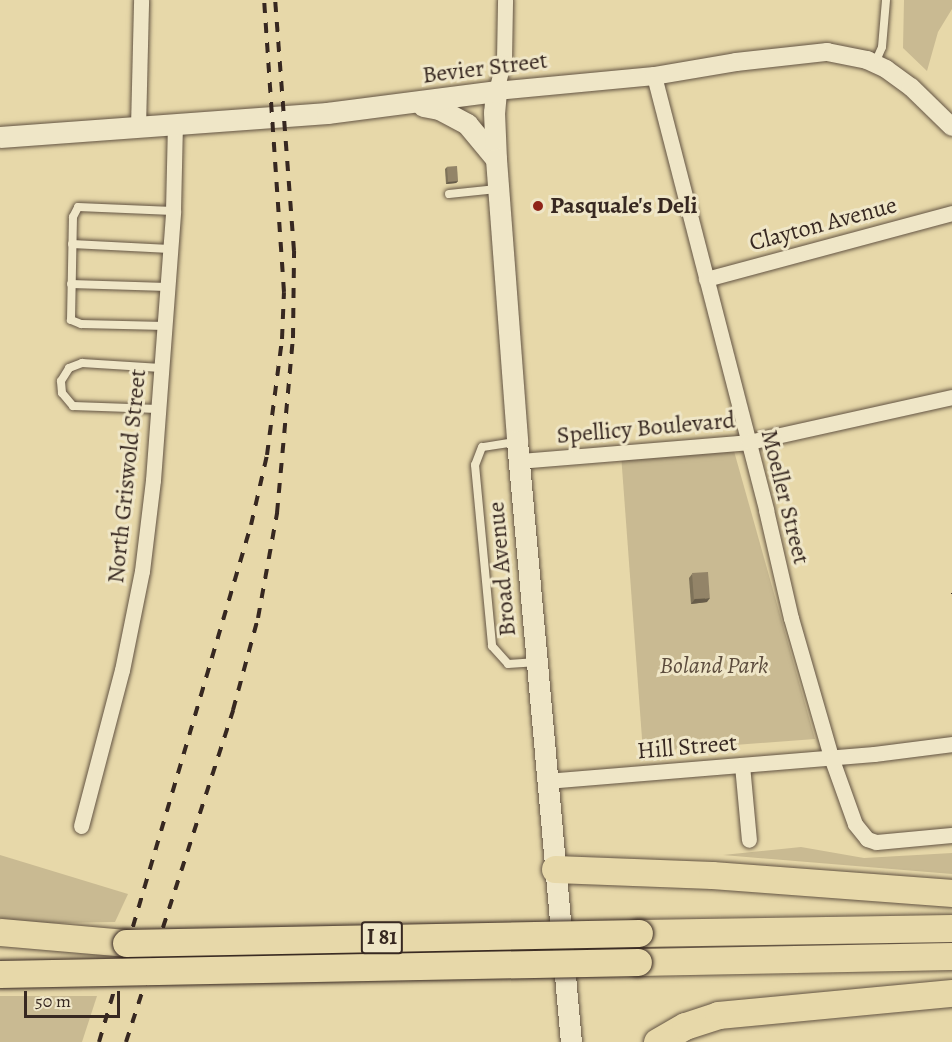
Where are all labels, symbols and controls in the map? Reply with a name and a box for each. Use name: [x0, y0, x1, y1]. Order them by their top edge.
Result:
street label: Bevier Street: [421, 46, 549, 90]
street label: Clayton Avenue: [746, 190, 900, 258]
place label: Pasquale's Deli: [550, 192, 697, 220]
marker: Pasquale's Deli: [531, 199, 545, 213]
street label: North Griswold Street: [101, 367, 153, 585]
street label: Spellicy Boulevard: [555, 406, 737, 450]
street label: Moeller Street: [754, 427, 816, 567]
street label: Broad Avenue: [482, 500, 522, 638]
park label: Boland Park: [660, 652, 768, 680]
street label: Hill Street: [636, 728, 738, 766]
road number: I 81: [360, 919, 404, 957]
scale bar: [27, 979, 123, 1017]
text: 50 m: [35, 989, 71, 1013]

